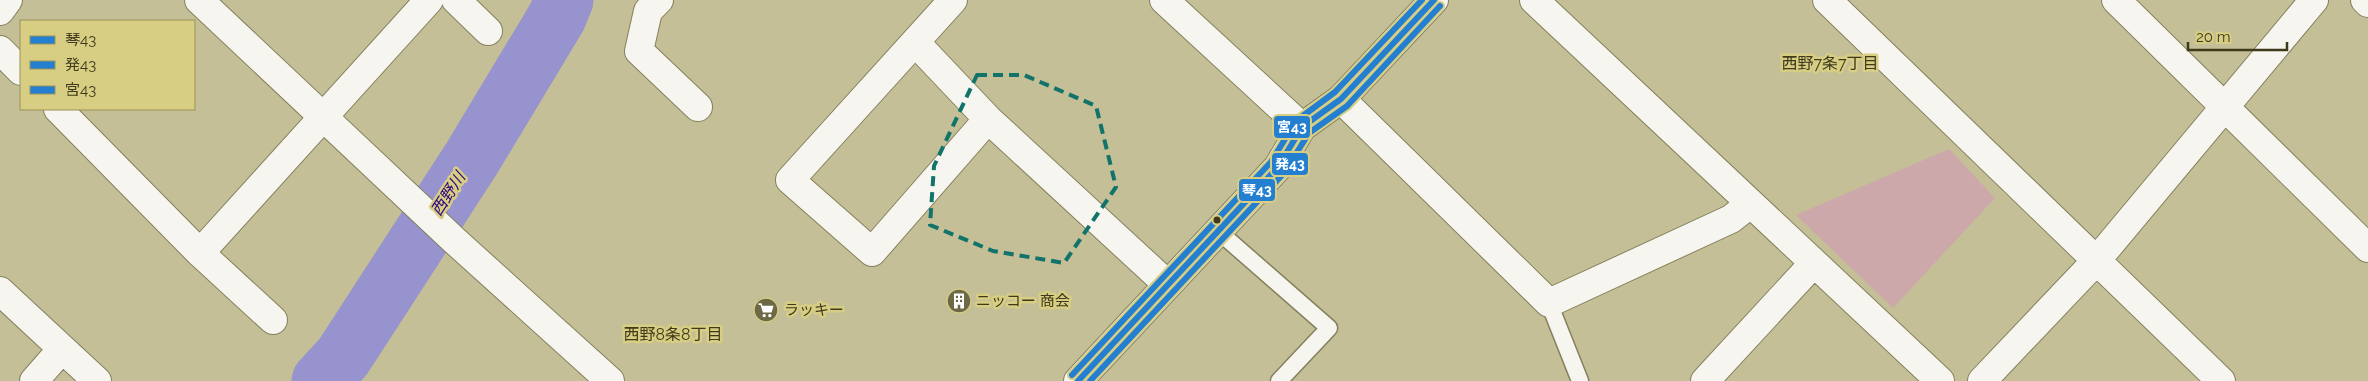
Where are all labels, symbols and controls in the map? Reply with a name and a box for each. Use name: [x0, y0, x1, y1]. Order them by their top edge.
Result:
legend: [20, 20, 195, 110]
scale bar: [2188, 20, 2287, 52]
text: 20 m: [2196, 28, 2231, 46]
text: 琴43: [65, 31, 96, 49]
district label: 西野7条7丁目: [1781, 54, 1879, 73]
text: 発43: [65, 56, 96, 74]
text: 宮43: [65, 81, 96, 99]
line badge: 宮43: [1273, 115, 1311, 139]
text: 宮43: [1277, 119, 1307, 135]
line badge: 発43: [1271, 152, 1309, 176]
text: 発43: [1275, 156, 1305, 172]
water label: 西野川: [427, 167, 470, 219]
line badge: 琴43: [1238, 178, 1276, 202]
text: 琴43: [1242, 182, 1272, 198]
unlabelled marker: [1212, 215, 1222, 225]
building icon: ニッコー 商会: [946, 288, 972, 314]
place label: ニッコー 商会: [976, 292, 1070, 310]
supermarket icon: ラッキー: [753, 297, 779, 323]
place label: ラッキー: [784, 301, 844, 319]
district label: 西野8条8丁目: [624, 325, 722, 344]

